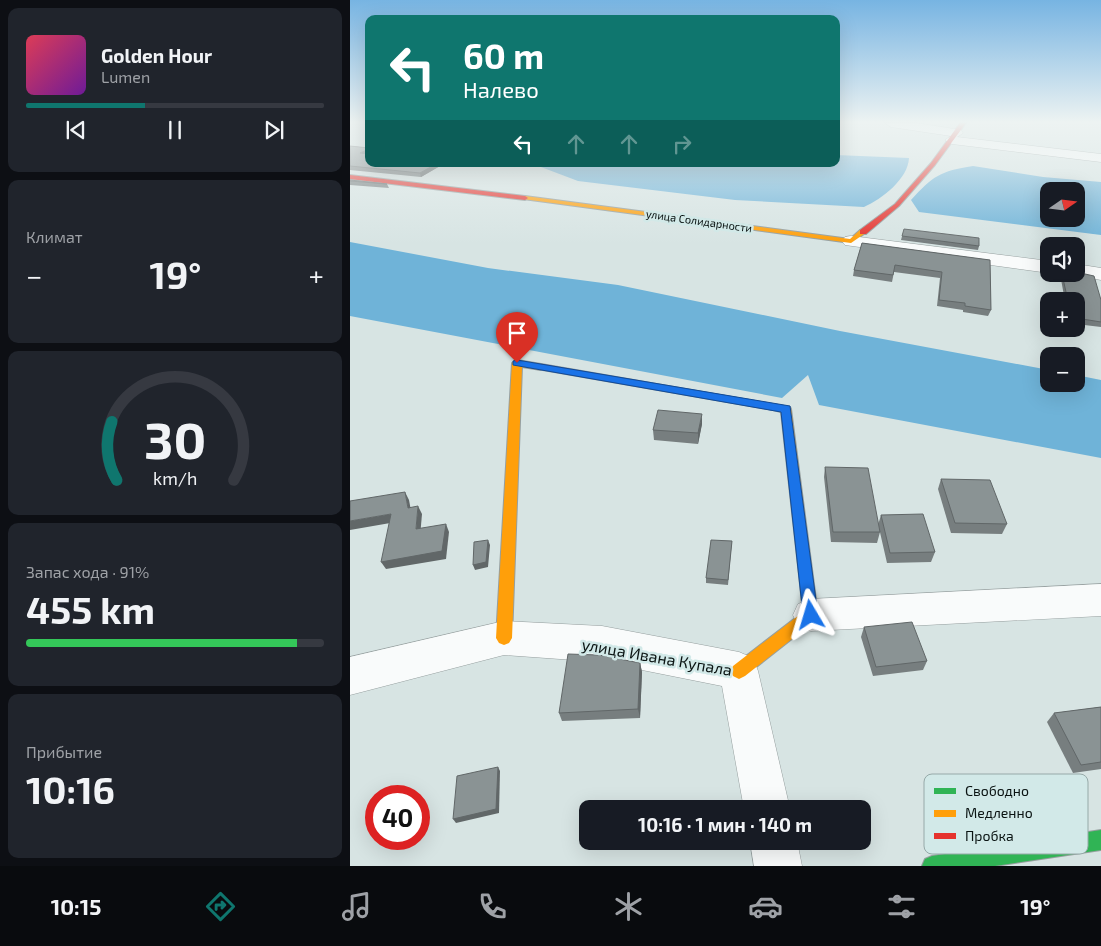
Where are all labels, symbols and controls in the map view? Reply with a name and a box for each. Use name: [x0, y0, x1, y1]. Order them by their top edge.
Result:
text: 60 m: [463, 34, 544, 76]
icon: left: [380, 35, 445, 100]
text: Golden Hour: [101, 44, 212, 67]
text: Lumen: [101, 67, 150, 86]
text: Налево: [463, 76, 539, 102]
icon: previous: [62, 116, 90, 144]
icon: pause: [161, 116, 189, 144]
icon: next: [260, 116, 288, 144]
icon: left: [509, 130, 537, 158]
icon: ahead: [562, 130, 590, 158]
icon: ahead: [615, 130, 643, 158]
icon: right: [668, 130, 696, 158]
north arrow: [1040, 182, 1085, 228]
map controls: [1040, 182, 1085, 392]
street label: улица Солидарности: [645, 207, 753, 235]
text: Климат: [26, 227, 83, 246]
button: sound: [1040, 237, 1085, 282]
text: 19°: [150, 251, 201, 297]
text: −: [26, 258, 42, 292]
text: +: [309, 258, 324, 292]
button: +: [1040, 292, 1085, 337]
pin: [496, 312, 538, 363]
icon: arrive: [503, 319, 531, 347]
button: −: [1040, 347, 1085, 392]
text: 30: [144, 407, 206, 469]
text: km/h: [153, 467, 197, 489]
text: Запас хода · 91%: [26, 562, 149, 581]
text: 455 km: [26, 586, 155, 632]
position arrow: [784, 588, 836, 640]
street label: улица Ивана Купала: [580, 634, 734, 680]
text: Прибытие: [26, 742, 102, 761]
text: 10:16: [26, 766, 115, 812]
legend: [924, 774, 1088, 854]
text: Свободно: [965, 782, 1029, 799]
speed limit sign: 40: [365, 785, 430, 850]
text: Медленно: [965, 804, 1033, 821]
text: 10:16 · 1 мин · 140 m: [638, 813, 812, 836]
text: Пробка: [965, 827, 1014, 844]
icon: directions: [203, 889, 238, 924]
icon: music: [339, 889, 374, 924]
icon: phone: [475, 889, 510, 924]
icon: climate: [611, 889, 646, 924]
icon: car: [748, 889, 783, 924]
icon: filters: [884, 889, 919, 924]
text: 10:15: [51, 893, 101, 919]
text: 19°: [1020, 893, 1050, 919]

